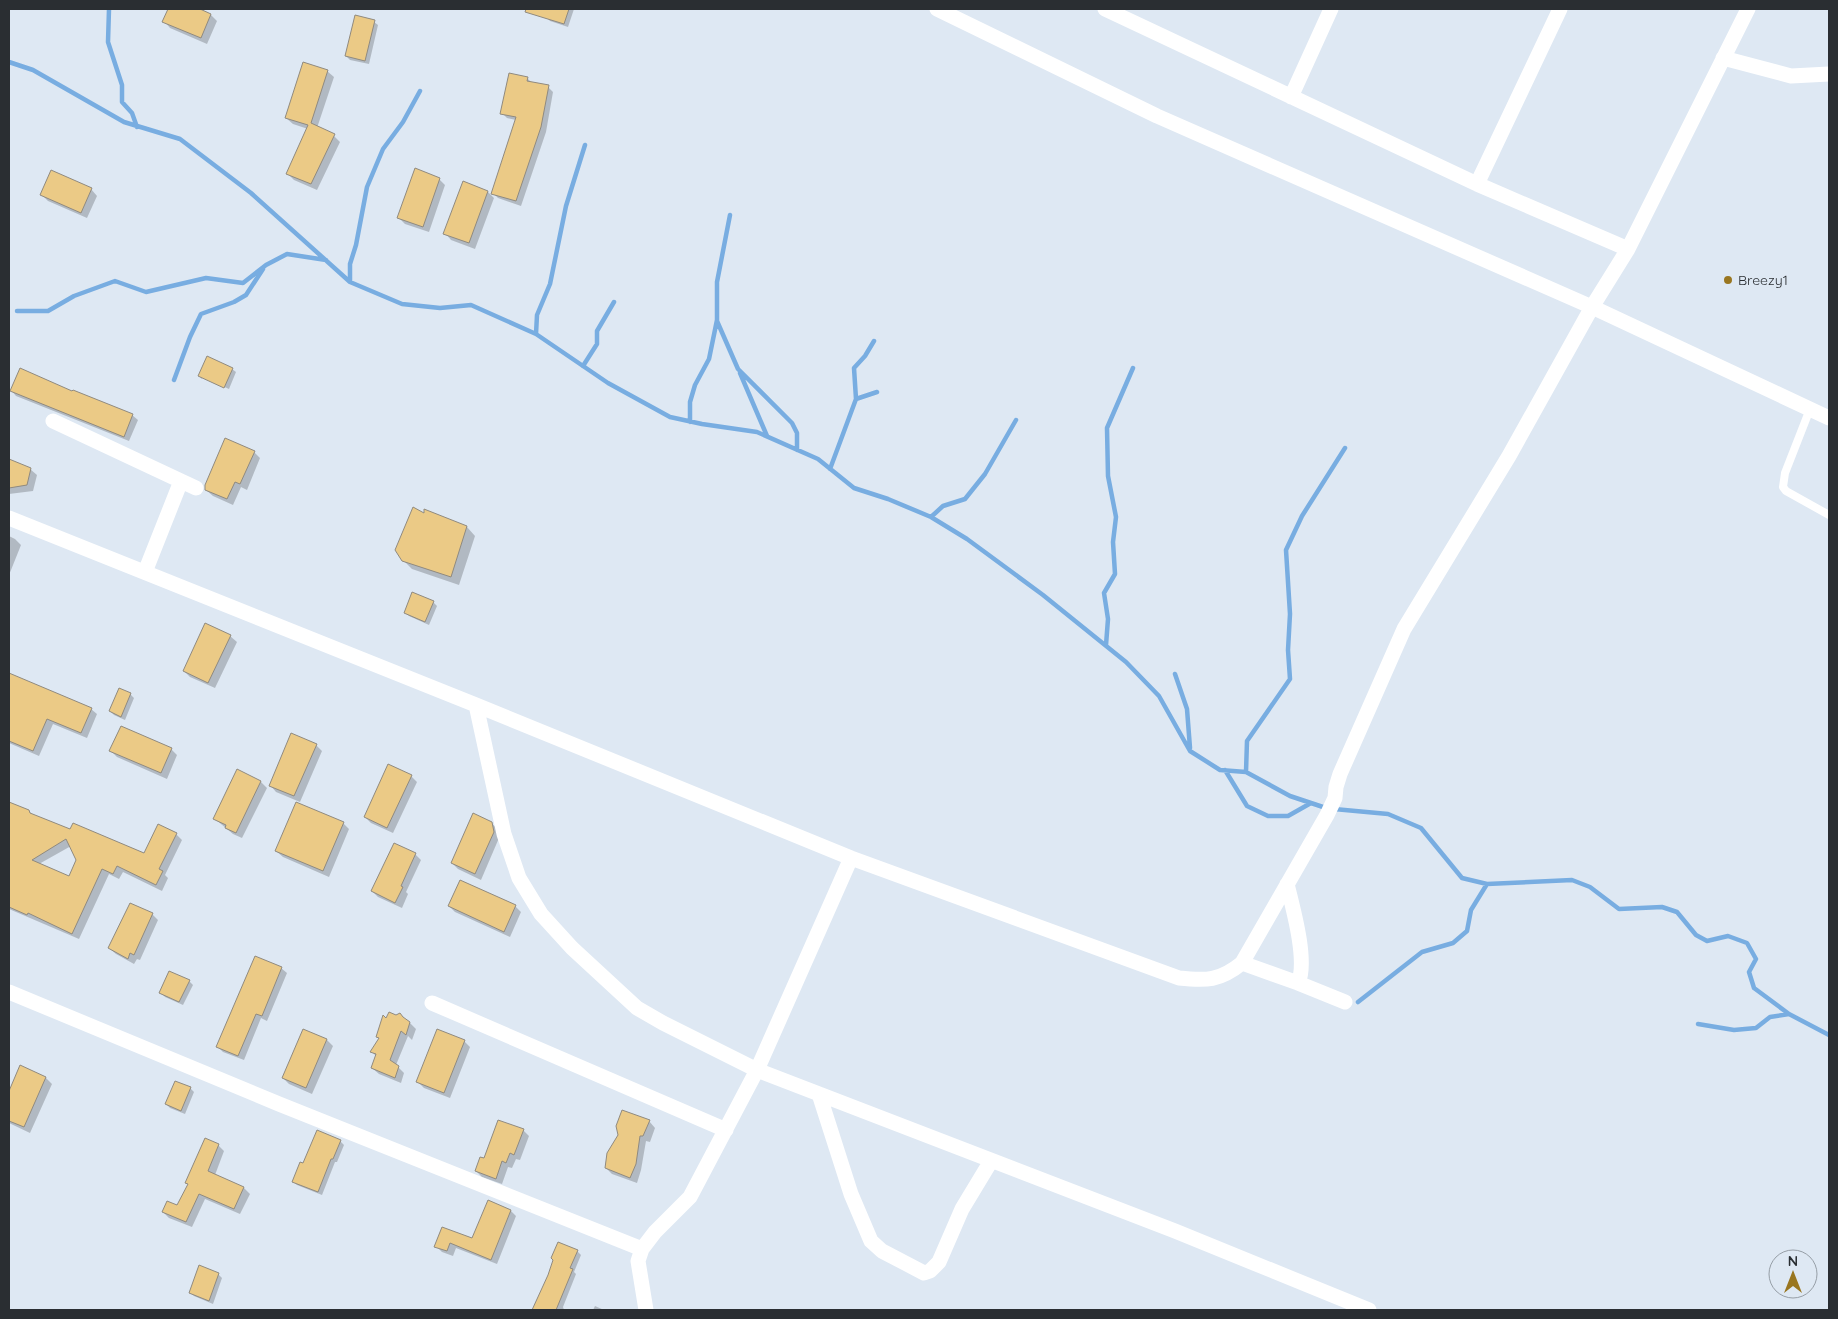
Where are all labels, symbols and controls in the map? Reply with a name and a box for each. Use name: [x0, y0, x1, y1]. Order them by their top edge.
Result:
place label: Breezy1: [1738, 271, 1788, 289]
marker: Breezy1: [1722, 274, 1734, 286]
north arrow: [1768, 1249, 1818, 1299]
text: N: [1788, 1252, 1798, 1270]

